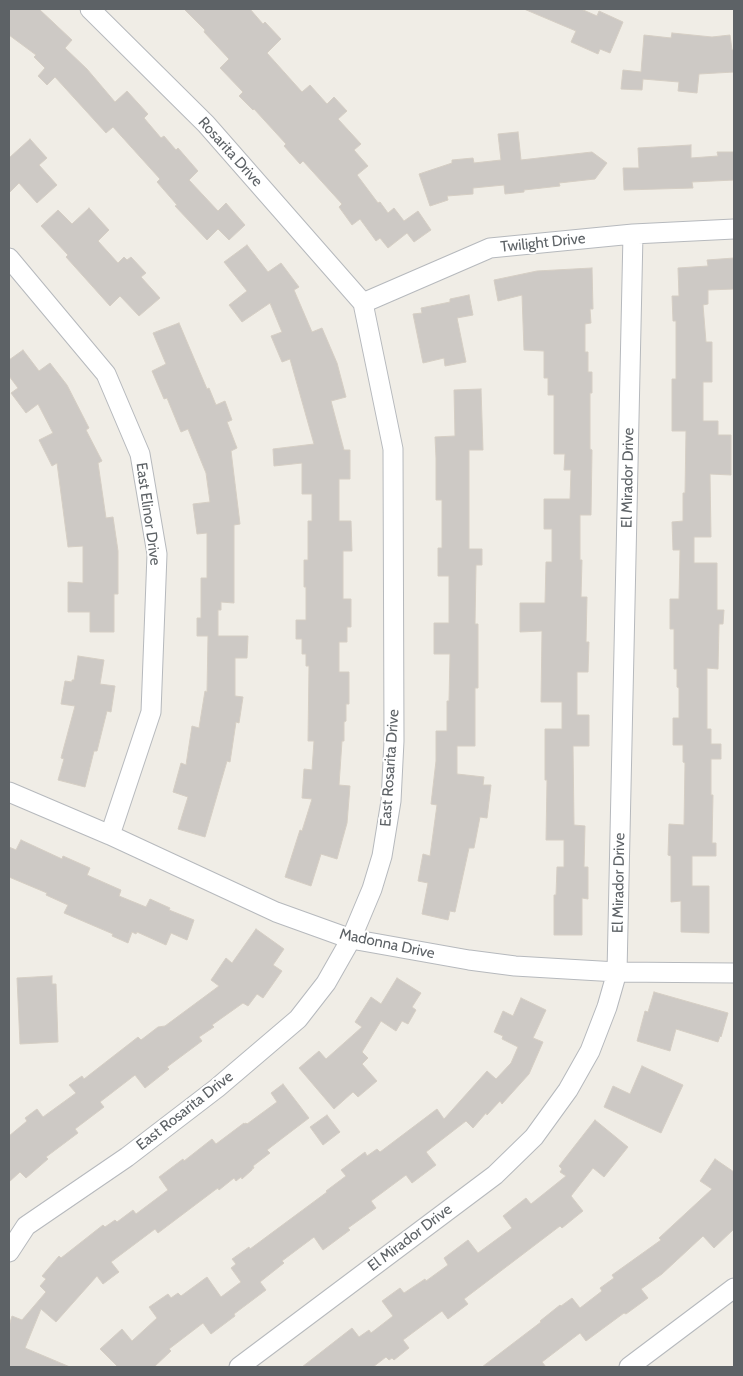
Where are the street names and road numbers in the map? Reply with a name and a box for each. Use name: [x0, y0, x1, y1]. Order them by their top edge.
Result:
street label: Rosarita Drive: [194, 113, 266, 191]
street label: Twilight Drive: [500, 230, 586, 256]
street label: El Mirador Drive: [618, 428, 638, 528]
street label: East Elinor Drive: [132, 461, 164, 567]
street label: East Rosarita Drive: [377, 709, 403, 827]
street label: El Mirador Drive: [609, 833, 629, 933]
street label: Madonna Drive: [338, 925, 436, 963]
street label: East Rosarita Drive: [133, 1068, 237, 1154]
street label: El Mirador Drive: [364, 1201, 456, 1275]

